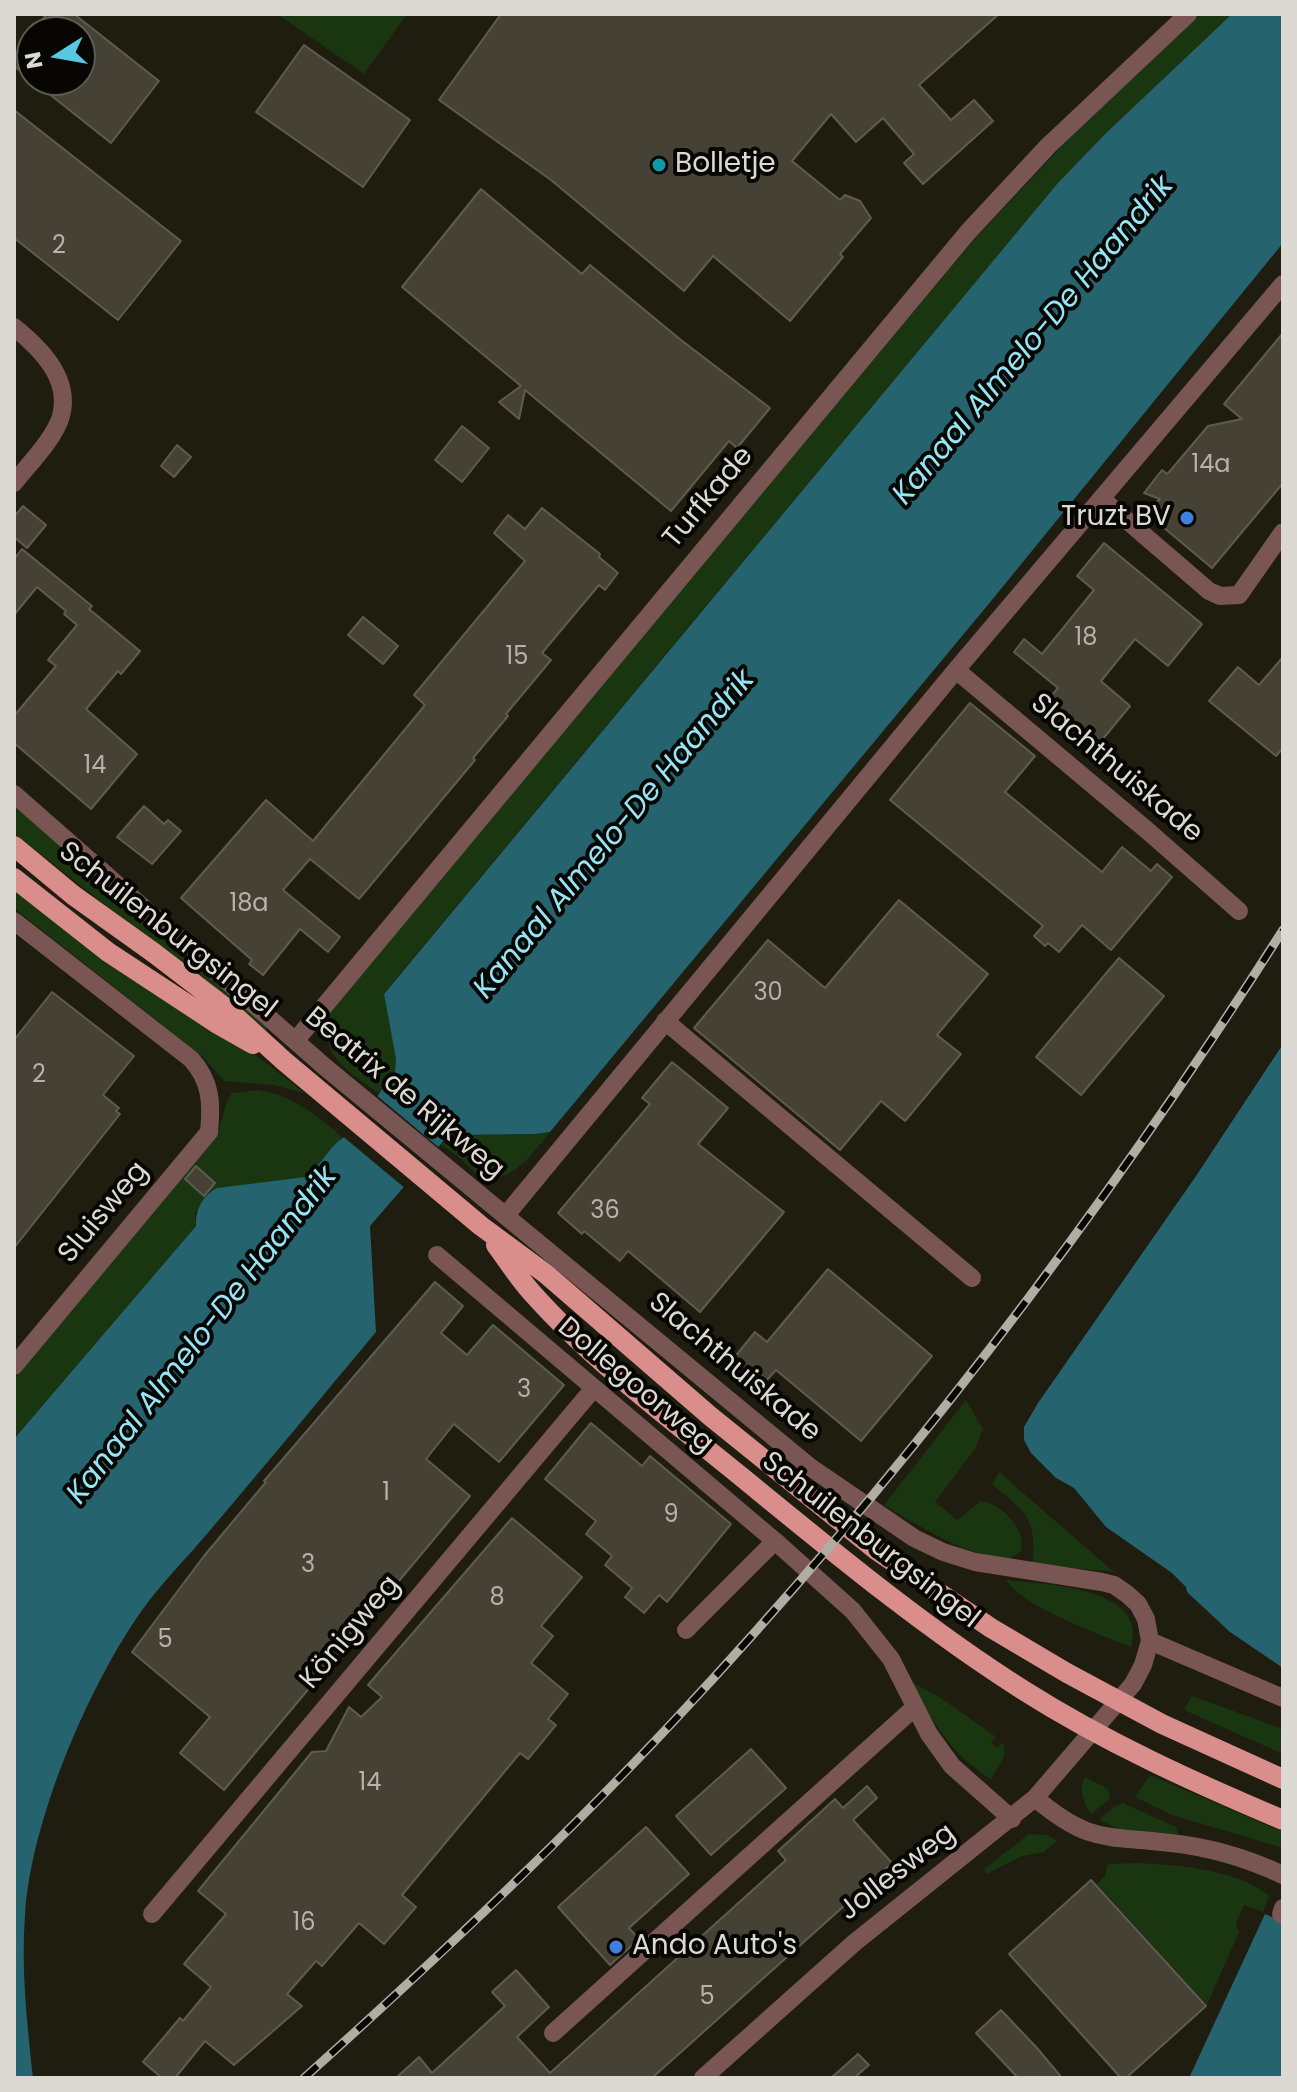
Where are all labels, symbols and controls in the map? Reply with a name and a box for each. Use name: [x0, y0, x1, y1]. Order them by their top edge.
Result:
north arrow: [16, 16, 96, 96]
text: N: [17, 49, 51, 71]
place label: Bolletje: [675, 148, 776, 182]
marker: Bolletje: [650, 156, 668, 174]
water label: Kanaal Almelo-De Haandrik: [886, 169, 1182, 513]
house number: 2: [52, 233, 66, 261]
street label: Turfkade: [657, 440, 761, 556]
house number: 14a: [1192, 452, 1230, 480]
place label: Truzt BV: [1061, 501, 1171, 535]
marker: Truzt BV: [1178, 509, 1196, 527]
house number: 18: [1075, 625, 1097, 653]
house number: 15: [506, 644, 528, 672]
water label: Kanaal Almelo-De Haandrik: [467, 663, 763, 1007]
street label: Slachthuiskade: [1023, 687, 1209, 851]
house number: 14: [84, 753, 106, 781]
street label: Schuilenburgsingel: [51, 836, 283, 1026]
house number: 18a: [229, 891, 269, 919]
house number: 30: [753, 980, 783, 1008]
street label: Beatrix de Rijkweg: [297, 1001, 511, 1187]
house number: 2: [32, 1062, 46, 1090]
street label: Sluisweg: [52, 1155, 156, 1271]
water label: Kanaal Almelo-De Haandrik: [60, 1160, 346, 1512]
house number: 36: [590, 1198, 620, 1226]
street label: Slachthuiskade: [641, 1286, 827, 1450]
street label: Dollegoorweg: [550, 1311, 720, 1461]
house number: 3: [517, 1377, 531, 1405]
street label: Schuilenburgsingel: [754, 1446, 986, 1636]
house number: 1: [382, 1480, 390, 1508]
house number: 9: [663, 1502, 679, 1530]
house number: 3: [301, 1552, 315, 1580]
street label: Königweg: [294, 1569, 408, 1697]
house number: 8: [489, 1585, 505, 1613]
house number: 5: [157, 1627, 173, 1655]
house number: 14: [359, 1770, 381, 1798]
street label: Jollesweg: [833, 1817, 963, 1929]
house number: 16: [293, 1910, 315, 1938]
place label: Ando Auto's: [632, 1930, 797, 1964]
marker: Ando Auto's: [607, 1938, 625, 1956]
house number: 5: [699, 1984, 715, 2012]

